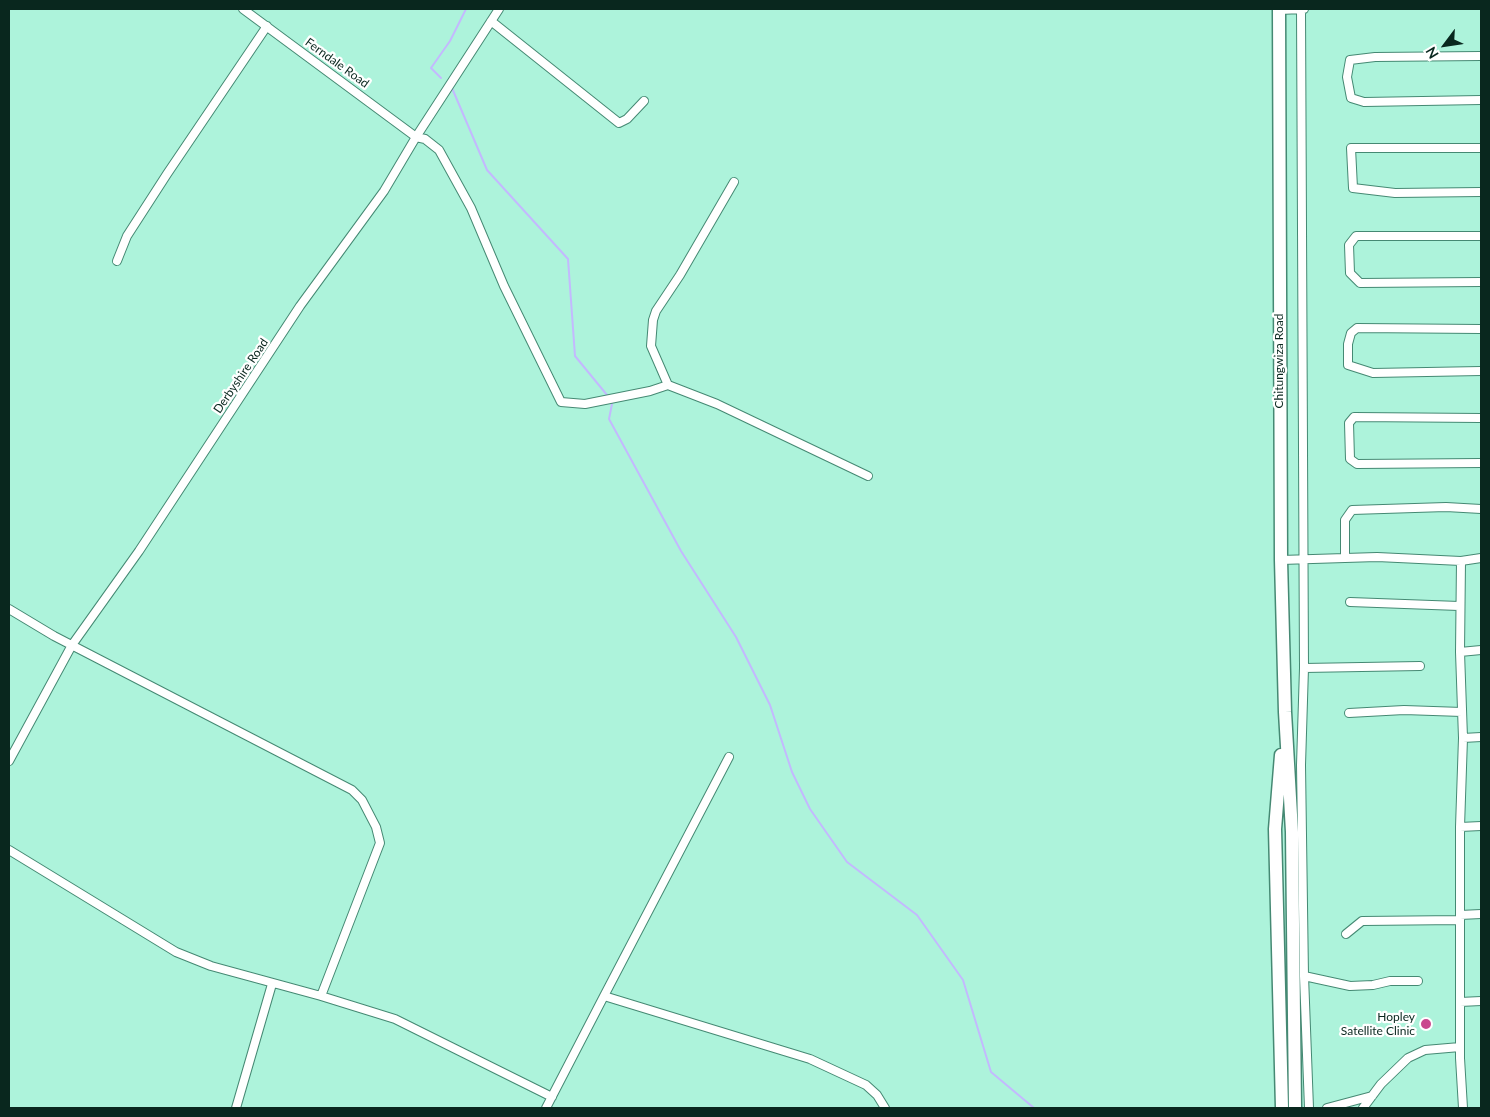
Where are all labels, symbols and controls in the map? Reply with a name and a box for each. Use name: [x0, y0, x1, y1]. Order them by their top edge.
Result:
north arrow: [1420, 20, 1470, 70]
street label: Ferndale Road: [302, 35, 372, 91]
text: N: [1422, 44, 1442, 62]
street label: Chitungwiza Road: [1272, 314, 1286, 408]
street label: Derbyshire Road: [211, 336, 271, 416]
place label: Hopley Satellite Clinic: [1341, 1010, 1415, 1038]
marker: Hopley Satellite Clinic: [1419, 1017, 1433, 1031]

